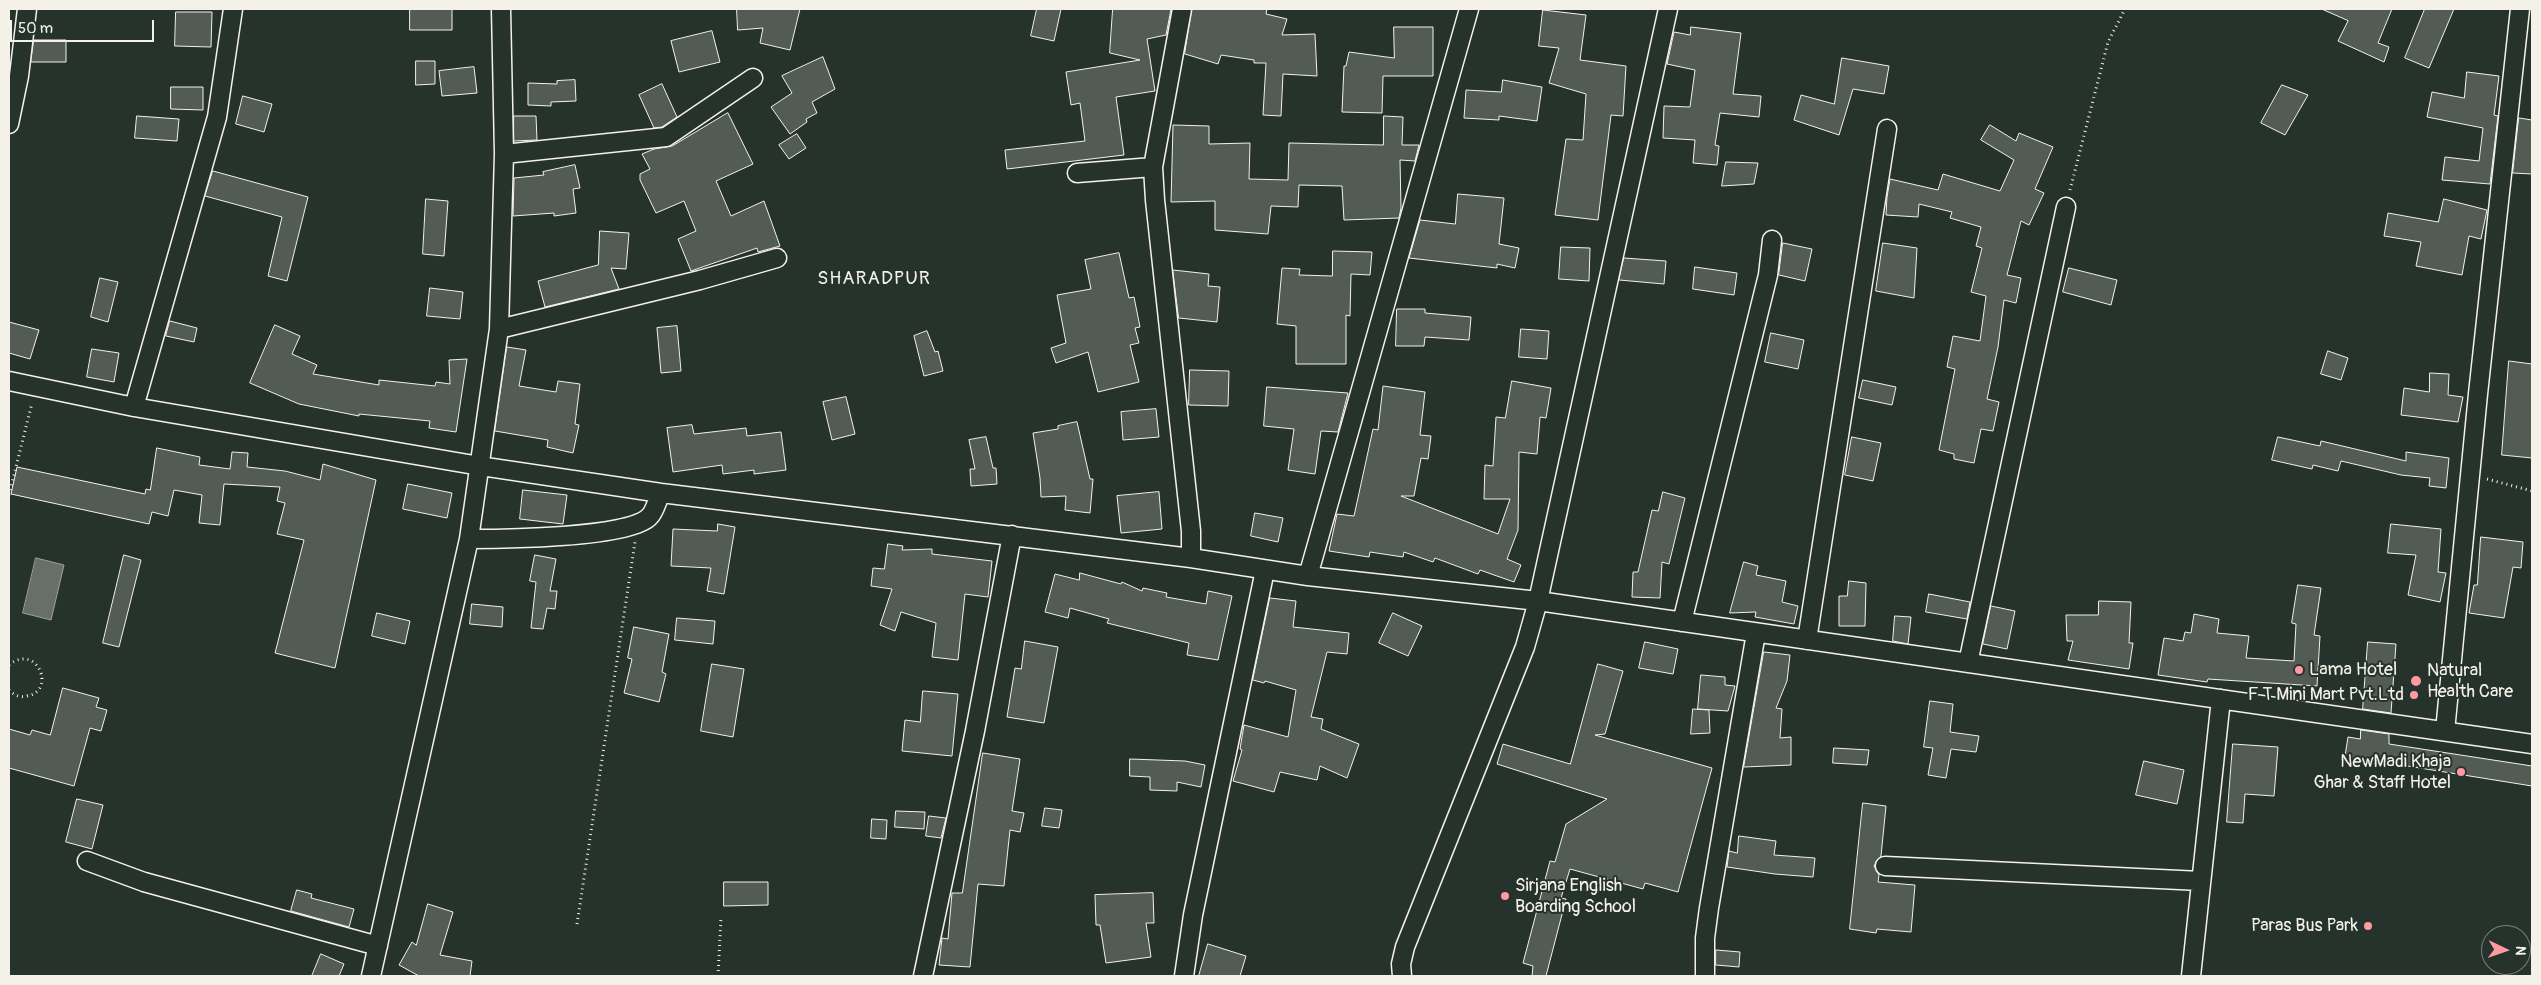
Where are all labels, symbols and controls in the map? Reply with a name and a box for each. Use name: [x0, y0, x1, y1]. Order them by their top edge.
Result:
scale bar: [12, 10, 156, 42]
text: 50 m: [18, 19, 53, 38]
district label: SHARADPUR: [816, 268, 932, 290]
place label: Lama Hotel: [2309, 659, 2397, 681]
place label: Natural Health Care: [2427, 660, 2513, 702]
marker: Lama Hotel: [2293, 664, 2305, 676]
marker: Natural Health Care: [2409, 674, 2423, 688]
place label: F T Mini Mart Pvt.Ltd: [2248, 684, 2404, 706]
marker: F T Mini Mart Pvt.Ltd: [2408, 689, 2420, 701]
place label: NewMadi Khaja Ghar & Staff Hotel: [2313, 751, 2451, 794]
marker: NewMadi Khaja Ghar & Staff Hotel: [2455, 766, 2467, 778]
place label: Sirjana English Boarding School: [1515, 875, 1636, 918]
marker: Sirjana English Boarding School: [1499, 890, 1511, 902]
place label: Paras Bus Park: [2251, 915, 2358, 937]
marker: Paras Bus Park: [2362, 920, 2374, 932]
north arrow: [2481, 925, 2531, 975]
text: N: [2512, 946, 2529, 956]

